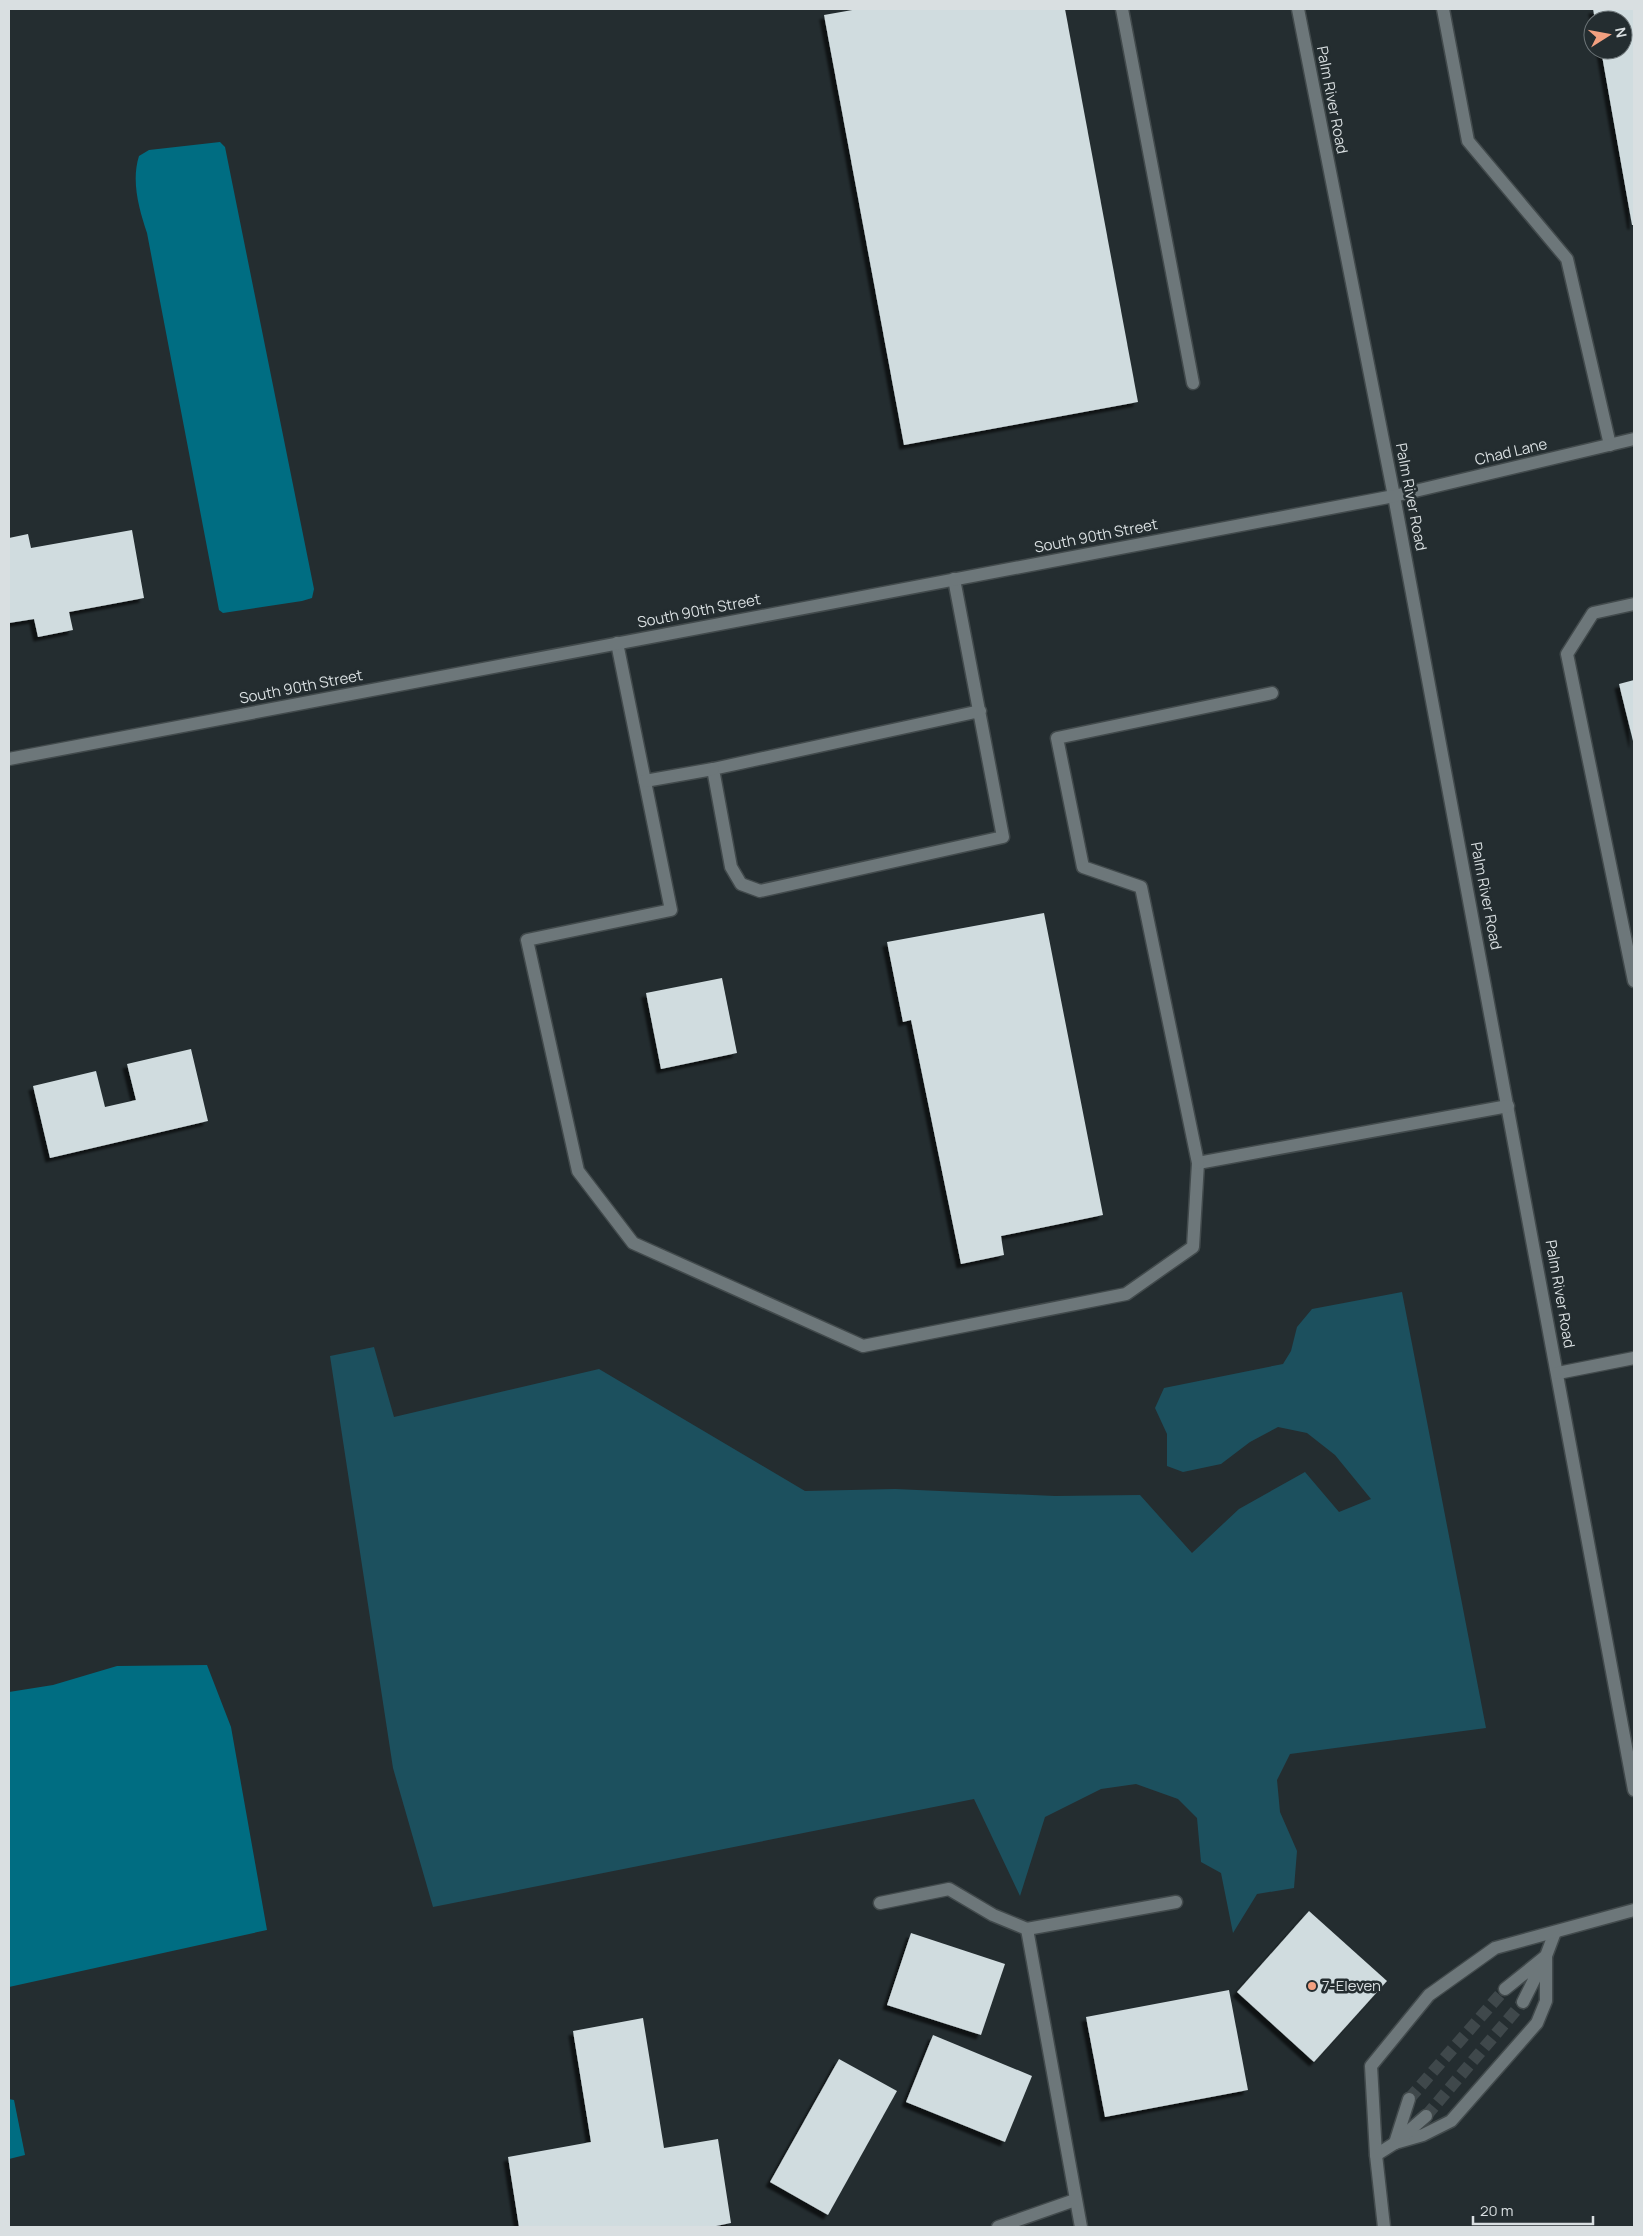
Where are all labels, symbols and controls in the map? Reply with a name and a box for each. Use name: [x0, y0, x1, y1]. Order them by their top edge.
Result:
north arrow: [1583, 10, 1633, 60]
text: N: [1611, 26, 1632, 39]
street label: Palm River Road: [1312, 44, 1353, 156]
street label: Chad Lane: [1473, 433, 1549, 470]
street label: Palm River Road: [1391, 441, 1432, 553]
street label: South 90th Street: [1032, 513, 1159, 558]
street label: South 90th Street: [635, 588, 762, 633]
street label: South 90th Street: [237, 664, 364, 709]
street label: Palm River Road: [1466, 840, 1507, 952]
street label: Palm River Road: [1541, 1238, 1580, 1350]
place label: 7-Eleven: [1322, 1975, 1381, 1996]
marker: 7-Eleven: [1306, 1980, 1318, 1992]
scale bar: [1473, 2194, 1593, 2226]
text: 20 m: [1480, 2200, 1513, 2221]

